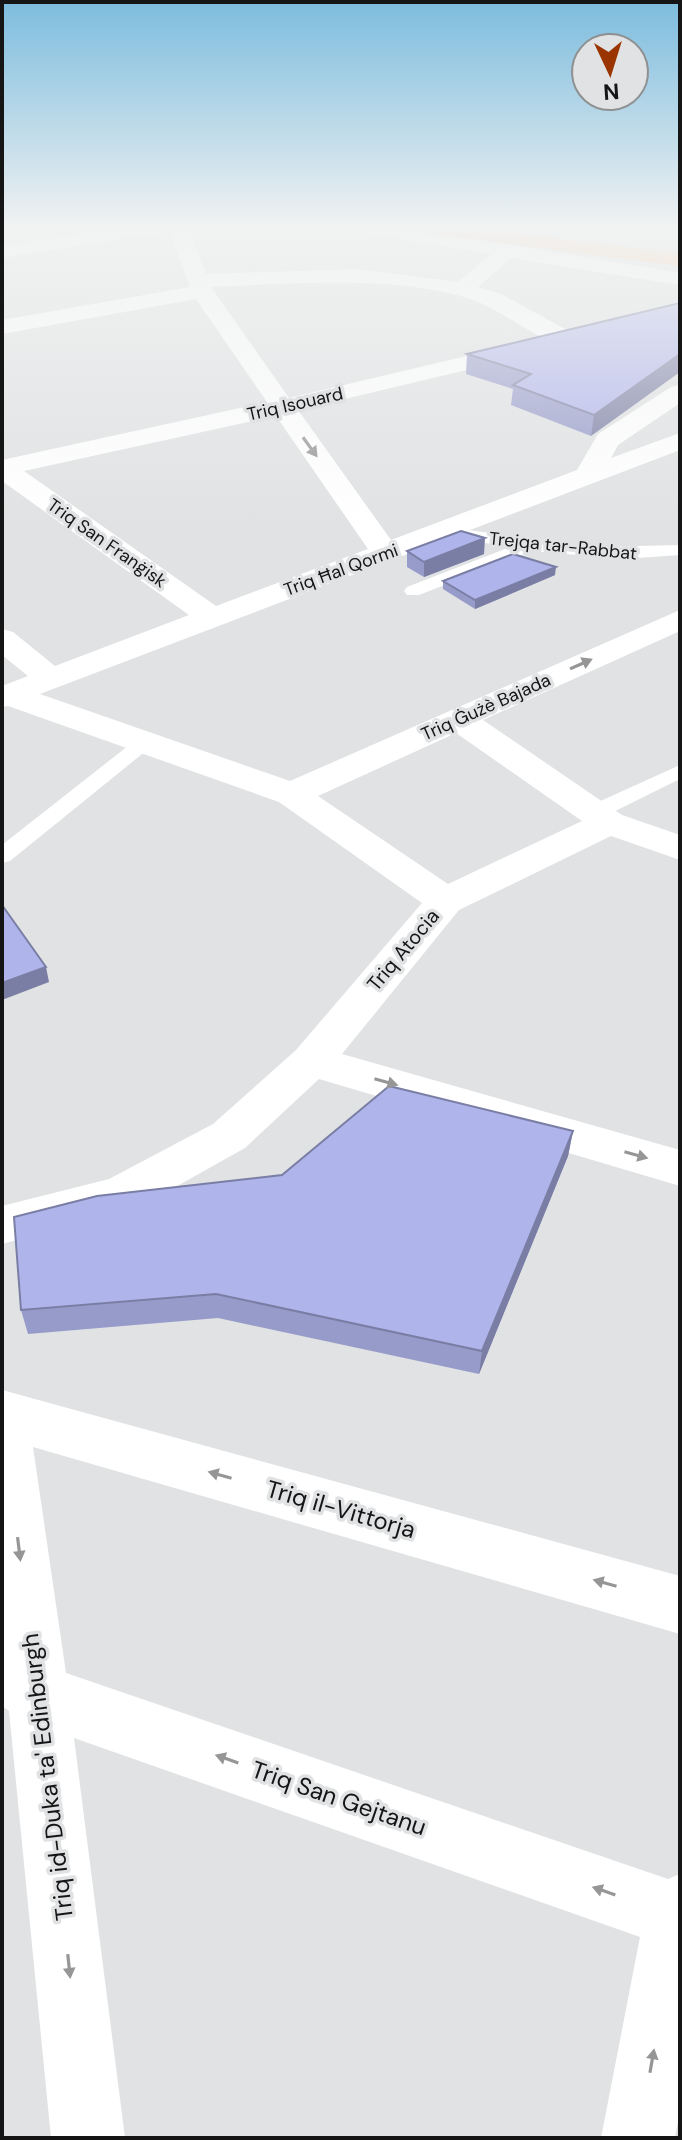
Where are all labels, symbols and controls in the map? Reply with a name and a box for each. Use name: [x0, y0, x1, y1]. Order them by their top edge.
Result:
north arrow: [570, 32, 650, 112]
text: N: [602, 76, 620, 106]
street label: Triq Isouard: [245, 381, 345, 427]
one-way arrow: [302, 437, 317, 458]
street label: Triq San Franġisk: [43, 493, 171, 593]
street label: Trejqa tar-Rabbat: [488, 526, 638, 566]
street label: Triq Ħal Qormi: [281, 538, 401, 602]
one-way arrow: [569, 657, 593, 671]
street label: Triq Ġużè Bajada: [418, 668, 554, 746]
street label: Triq Atocia: [361, 904, 445, 996]
one-way arrow: [375, 1076, 399, 1089]
one-way arrow: [624, 1149, 648, 1162]
one-way arrow: [207, 1468, 231, 1481]
street label: Triq il-Vittorja: [263, 1473, 419, 1545]
one-way arrow: [13, 1537, 26, 1562]
one-way arrow: [592, 1577, 617, 1589]
street label: Triq id-Duka ta' Edinburgh: [14, 1632, 80, 1922]
one-way arrow: [214, 1753, 238, 1765]
street label: Triq San Gejtanu: [247, 1754, 431, 1842]
one-way arrow: [592, 1884, 616, 1896]
one-way arrow: [62, 1954, 75, 1979]
one-way arrow: [647, 2048, 659, 2073]

